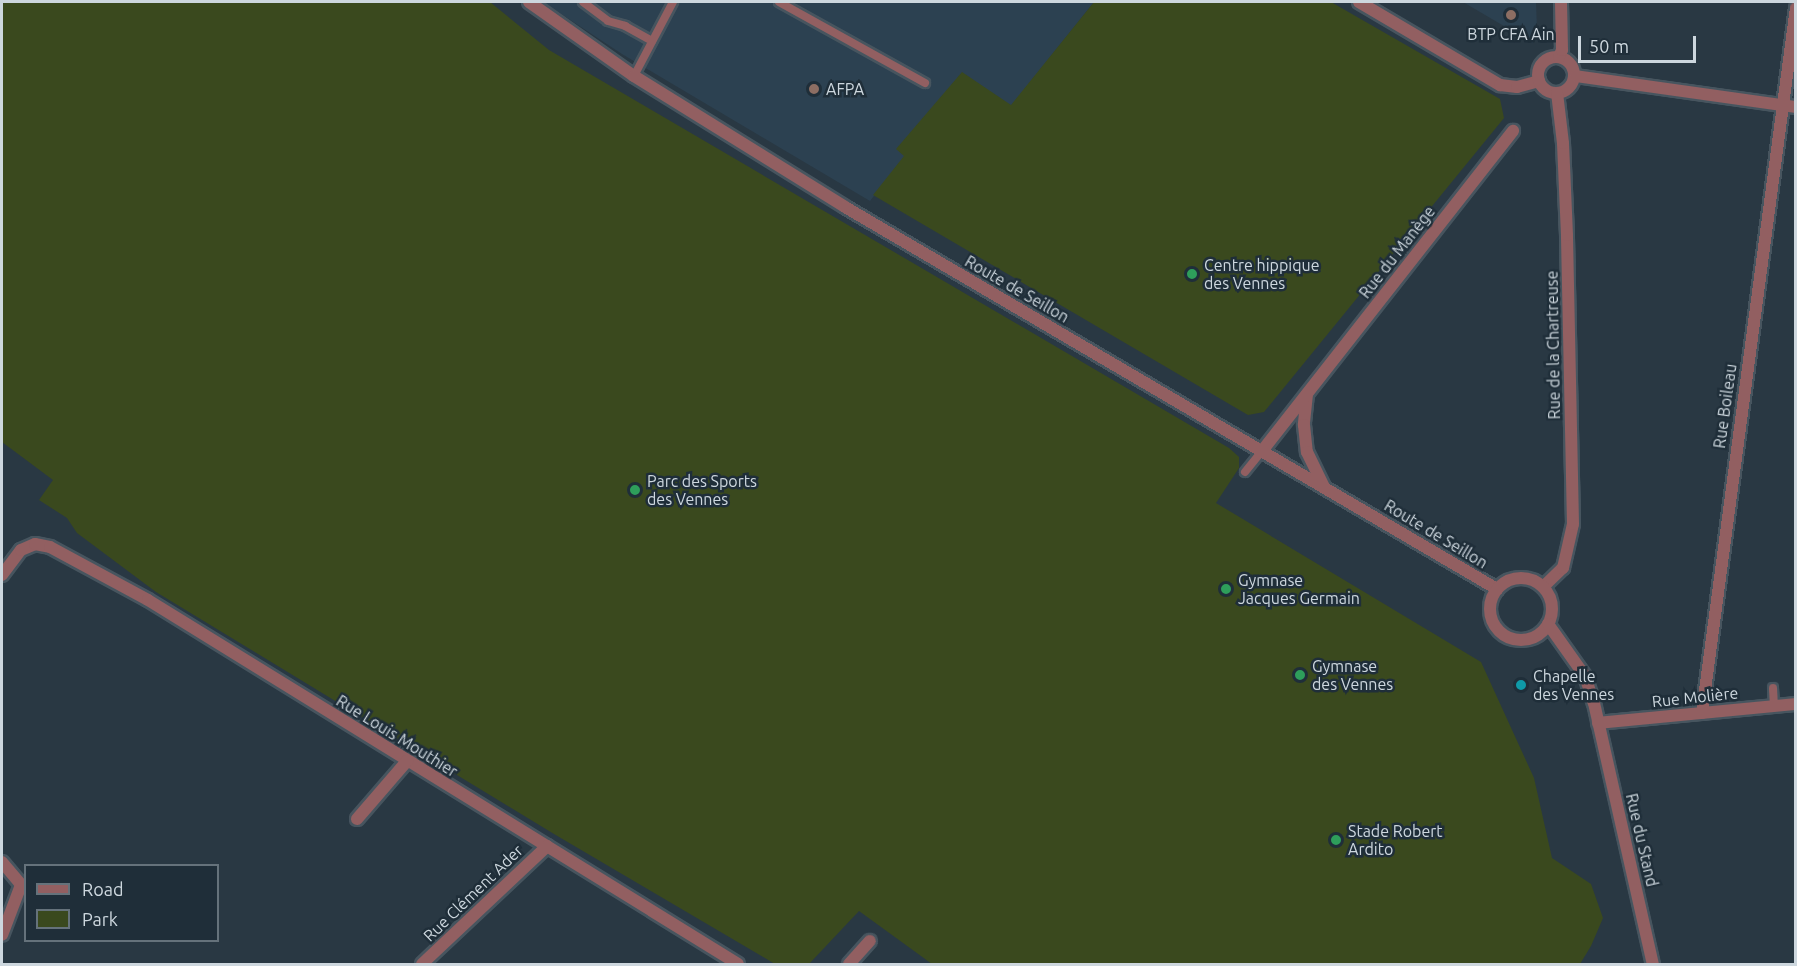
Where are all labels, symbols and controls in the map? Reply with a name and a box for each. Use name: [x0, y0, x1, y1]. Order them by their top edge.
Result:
marker: BTP CFA Ain: [1504, 8, 1518, 22]
place label: BTP CFA Ain: [1467, 24, 1555, 44]
scale bar: [1581, 24, 1700, 62]
text: 50 m: [1589, 36, 1629, 56]
place label: AFPA: [826, 79, 864, 99]
marker: AFPA: [807, 82, 821, 96]
street label: Rue du Manège: [1355, 202, 1439, 302]
street label: Route de Seillon: [962, 251, 1072, 327]
place label: Centre hippique des Vennes: [1204, 255, 1320, 293]
marker: Centre hippique des Vennes: [1185, 267, 1199, 281]
street label: Rue de la Chartreuse: [1542, 270, 1564, 420]
street label: Rue Boileau: [1710, 362, 1740, 450]
place label: Parc des Sports des Vennes: [647, 471, 757, 509]
marker: Parc des Sports des Vennes: [628, 483, 642, 497]
street label: Route de Seillon: [1381, 496, 1491, 572]
place label: Gymnase Jacques Germain: [1238, 570, 1360, 608]
marker: Gymnase Jacques Germain: [1219, 582, 1233, 596]
place label: Gymnase des Vennes: [1312, 656, 1393, 694]
place label: Chapelle des Vennes: [1533, 666, 1614, 704]
marker: Gymnase des Vennes: [1293, 668, 1307, 682]
marker: Chapelle des Vennes: [1514, 678, 1528, 692]
street label: Rue Molière: [1651, 683, 1739, 711]
street label: Rue Louis Mouthier: [333, 691, 461, 781]
street label: Rue du Stand: [1622, 791, 1662, 889]
place label: Stade Robert Ardito: [1348, 821, 1443, 859]
marker: Stade Robert Ardito: [1329, 833, 1343, 847]
street label: Rue Clément Ader: [419, 841, 527, 945]
legend: [24, 864, 219, 942]
text: Road: [82, 879, 124, 899]
text: Park: [82, 909, 118, 929]

